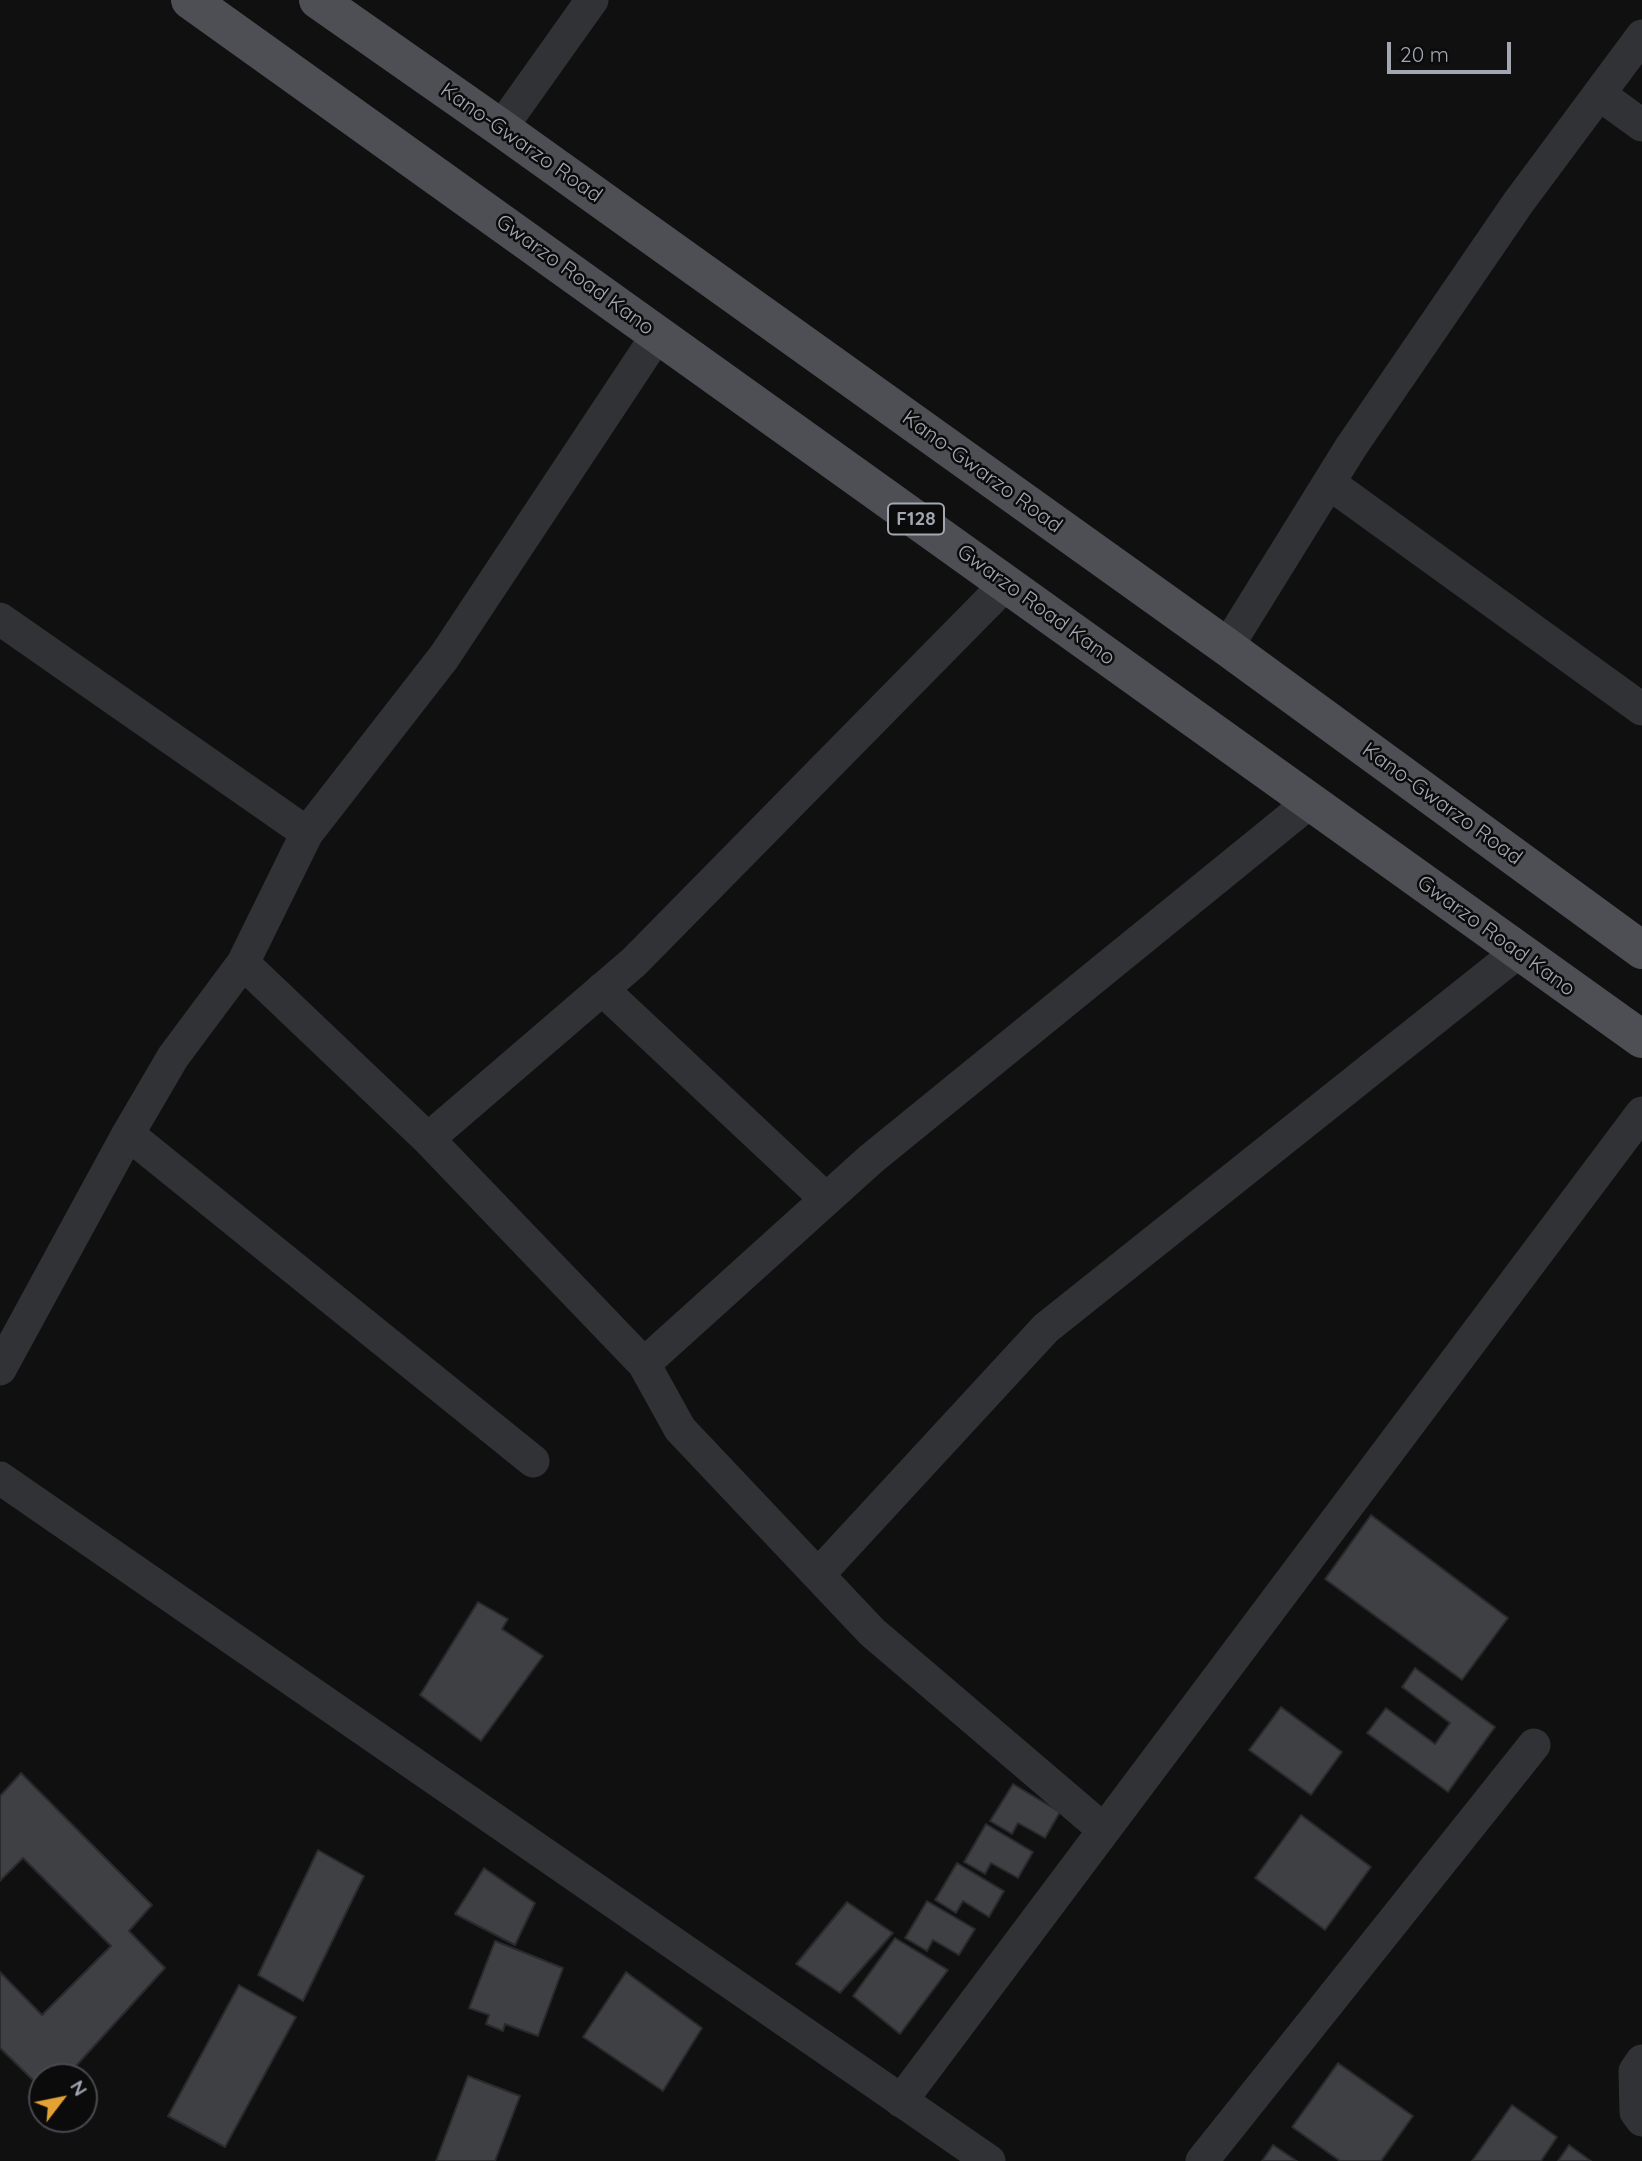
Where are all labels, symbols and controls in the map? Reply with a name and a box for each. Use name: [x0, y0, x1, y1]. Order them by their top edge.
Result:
scale bar: [1390, 28, 1514, 72]
text: 20 m: [1400, 41, 1449, 67]
street label: Kano-Gwarzo Road: [435, 78, 607, 208]
street label: Gwarzo Road Kano: [491, 209, 659, 341]
street label: Kano-Gwarzo Road: [897, 406, 1067, 538]
road number: F128: [888, 504, 944, 534]
street label: Gwarzo Road Kano: [952, 539, 1120, 671]
street label: Kano-Gwarzo Road: [1357, 738, 1527, 870]
street label: Gwarzo Road Kano: [1412, 870, 1580, 1002]
north arrow: [28, 2063, 98, 2133]
text: N: [65, 2076, 93, 2100]

